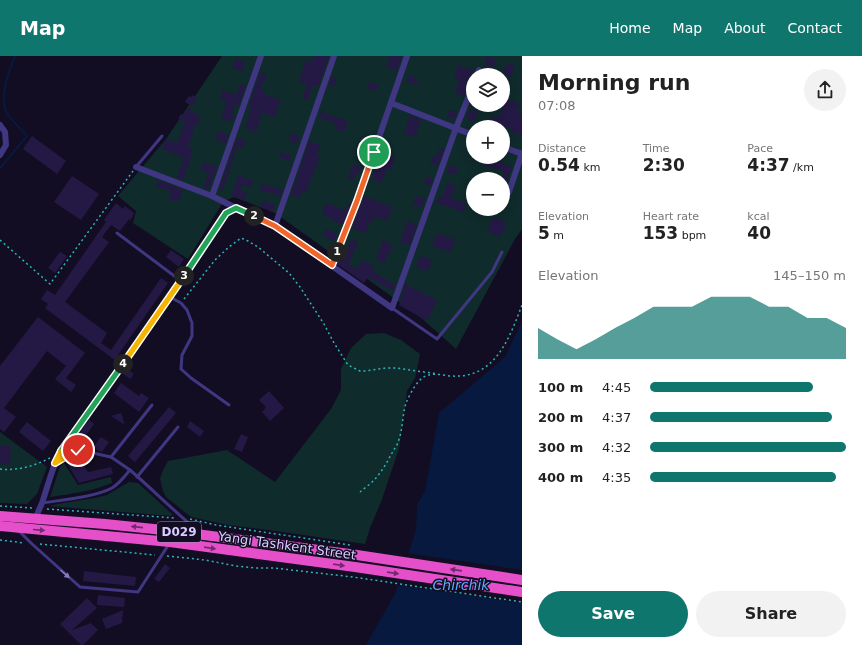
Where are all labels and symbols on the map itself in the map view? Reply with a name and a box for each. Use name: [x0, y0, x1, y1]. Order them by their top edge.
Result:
pin: [357, 135, 391, 169]
pin: 2: [244, 206, 264, 226]
pin: 1: [327, 242, 347, 262]
pin: 3: [174, 266, 194, 286]
pin: 4: [113, 354, 133, 374]
pin: [61, 433, 95, 467]
road number: D029: [157, 522, 201, 542]
one-way arrow: [131, 524, 143, 531]
one-way arrow: [33, 527, 45, 533]
street label: Yangi Tashkent Street: [216, 528, 357, 563]
one-way arrow: [204, 545, 216, 551]
one-way arrow: [333, 562, 345, 568]
one-way arrow: [450, 567, 462, 573]
one-way arrow: [60, 569, 70, 579]
one-way arrow: [387, 570, 399, 576]
water label: Chirchik: [433, 577, 490, 593]

